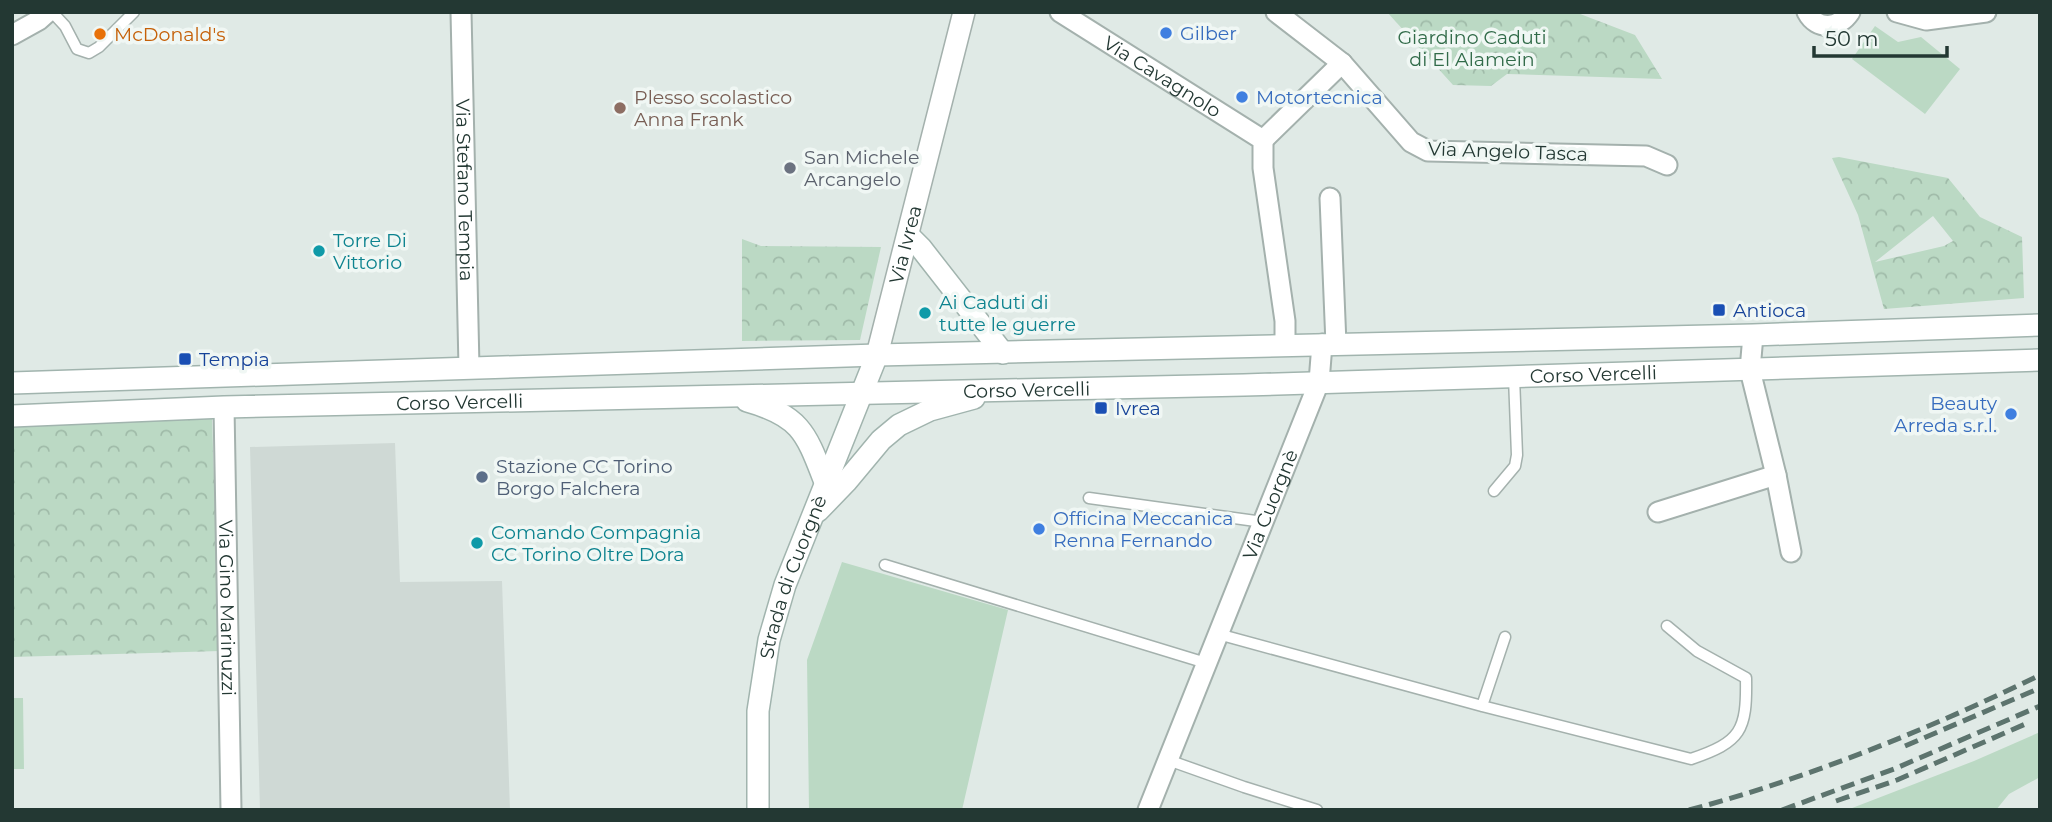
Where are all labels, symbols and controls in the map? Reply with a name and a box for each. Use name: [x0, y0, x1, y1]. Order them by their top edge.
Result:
scale bar: [1814, 14, 1947, 58]
place label: Gilber: [1180, 22, 1237, 45]
place label: McDonald's: [114, 23, 226, 46]
marker: Gilber: [1158, 25, 1174, 41]
marker: McDonald's: [92, 26, 108, 42]
park label: Giardino Caduti di El Alamein: [1397, 26, 1547, 71]
text: 50 m: [1825, 26, 1879, 51]
street label: Via Cavagnolo: [1099, 31, 1225, 123]
place label: Plesso scolastico Anna Frank: [634, 86, 792, 131]
place label: Motortecnica: [1256, 86, 1383, 109]
marker: Motortecnica: [1234, 89, 1250, 105]
street label: Via Stefano Tempia: [451, 98, 478, 282]
marker: Plesso scolastico Anna Frank: [612, 100, 628, 116]
street label: Via Angelo Tasca: [1428, 137, 1588, 166]
place label: San Michele Arcangelo: [804, 146, 919, 191]
marker: San Michele Arcangelo: [782, 160, 798, 176]
street label: Via Ivrea: [885, 203, 927, 286]
place label: Torre Di Vittorio: [333, 229, 407, 274]
marker: Torre Di Vittorio: [311, 243, 327, 259]
place label: Ai Caduti di tutte le guerre: [939, 291, 1076, 336]
place label: Antioca: [1733, 299, 1806, 322]
marker: Antioca: [1711, 302, 1727, 318]
marker: Ai Caduti di tutte le guerre: [917, 305, 933, 321]
place label: Tempia: [199, 348, 270, 371]
marker: Tempia: [177, 351, 193, 367]
street label: Corso Vercelli: [1529, 361, 1657, 388]
street label: Corso Vercelli: [963, 377, 1090, 403]
street label: Corso Vercelli: [396, 390, 524, 415]
place label: Beauty Arreda s.r.l.: [1894, 392, 1998, 437]
place label: Ivrea: [1115, 397, 1161, 420]
marker: Ivrea: [1093, 400, 1109, 416]
marker: Beauty Arreda s.r.l.: [2003, 406, 2019, 422]
street label: Via Cuorgnè: [1238, 446, 1303, 563]
place label: Stazione CC Torino Borgo Falchera: [496, 455, 673, 500]
marker: Stazione CC Torino Borgo Falchera: [474, 469, 490, 485]
street label: Strada di Cuorgnè: [755, 492, 832, 661]
place label: Officina Meccanica Renna Fernando: [1053, 507, 1234, 552]
street label: Via Gino Marinuzzi: [214, 520, 240, 696]
place label: Comando Compagnia CC Torino Oltre Dora: [491, 521, 701, 566]
marker: Officina Meccanica Renna Fernando: [1031, 521, 1047, 537]
marker: Comando Compagnia CC Torino Oltre Dora: [469, 535, 485, 551]

